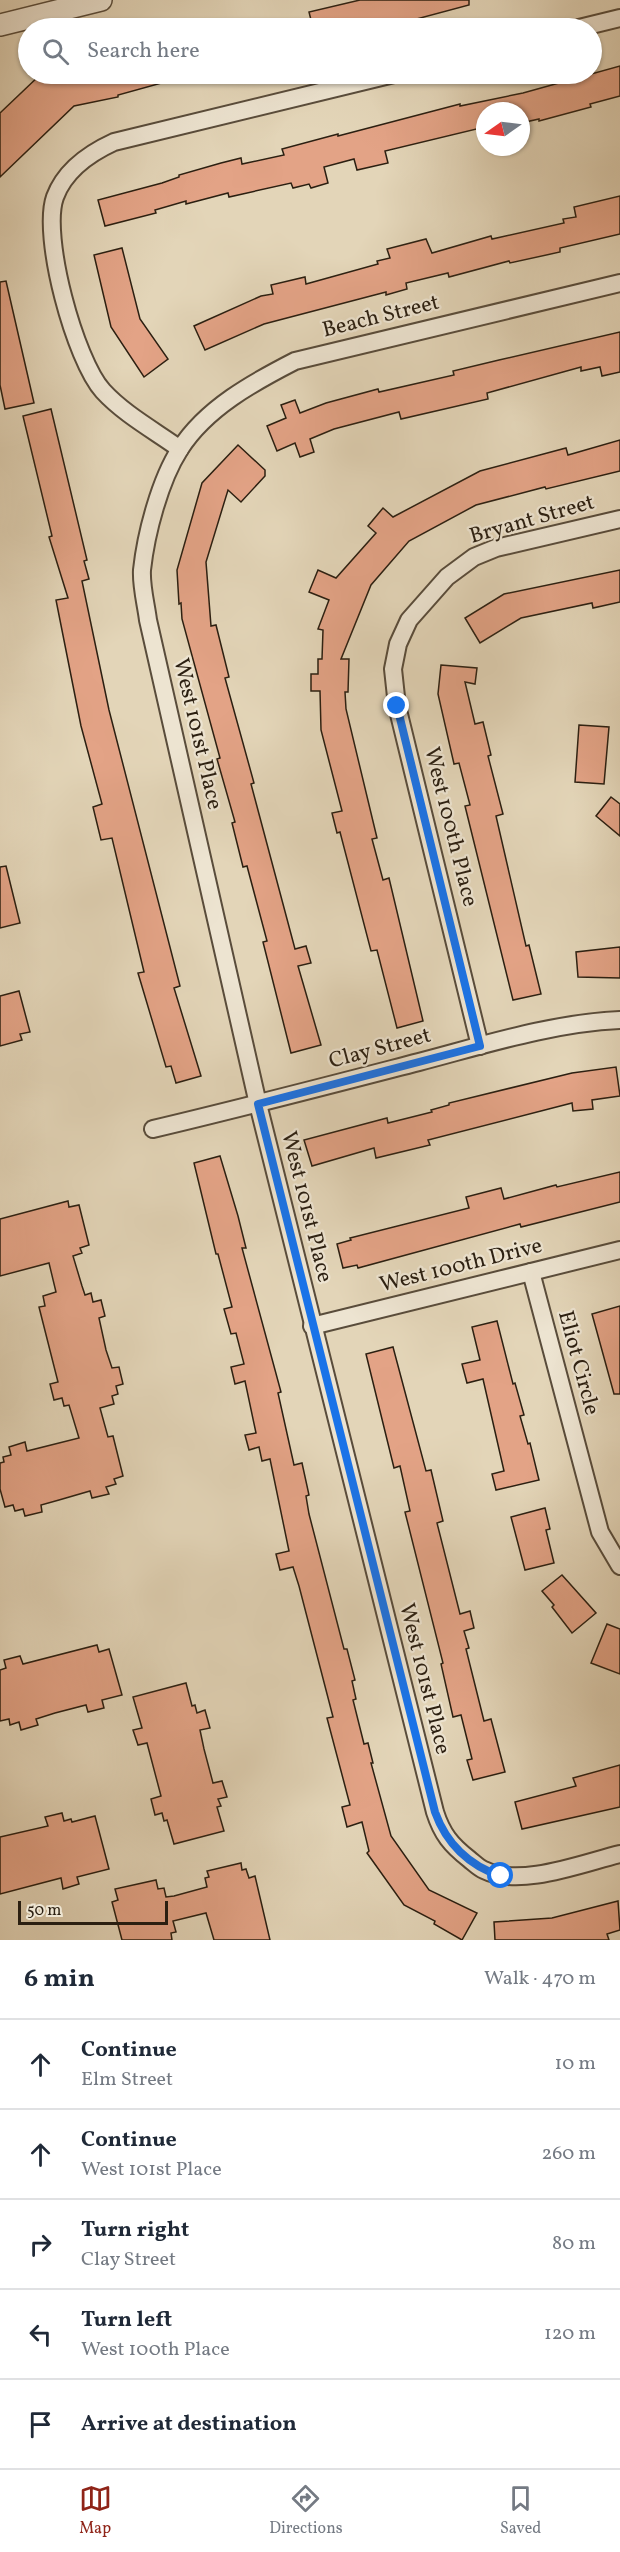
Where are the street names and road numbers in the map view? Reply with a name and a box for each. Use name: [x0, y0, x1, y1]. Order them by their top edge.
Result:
street label: Beach Street: [319, 287, 443, 347]
street label: Bryant Street: [466, 487, 598, 553]
street label: West 101st Place: [164, 655, 230, 813]
street label: West 100th Place: [415, 744, 485, 910]
street label: Clay Street: [325, 1020, 435, 1078]
street label: West 101st Place: [272, 1128, 340, 1286]
street label: West 100th Drive: [376, 1231, 546, 1301]
street label: Eliot Circle: [549, 1307, 607, 1419]
street label: West 101st Place: [390, 1600, 458, 1758]

